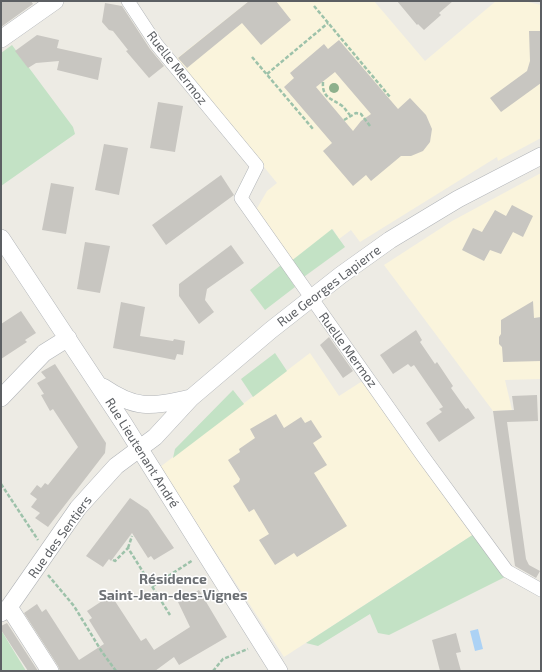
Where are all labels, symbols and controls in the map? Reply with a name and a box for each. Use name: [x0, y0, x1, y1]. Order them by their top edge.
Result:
street label: Ruelle Mermoz: [143, 28, 211, 108]
street label: Rue Georges Lapierre: [274, 242, 384, 330]
street label: Ruelle Mermoz: [316, 309, 380, 391]
street label: Rue Lieutenant André: [102, 395, 182, 511]
street label: Rue des Sentiers: [25, 493, 95, 581]
district label: Résidence Saint-Jean-des-Vignes: [99, 571, 247, 604]

